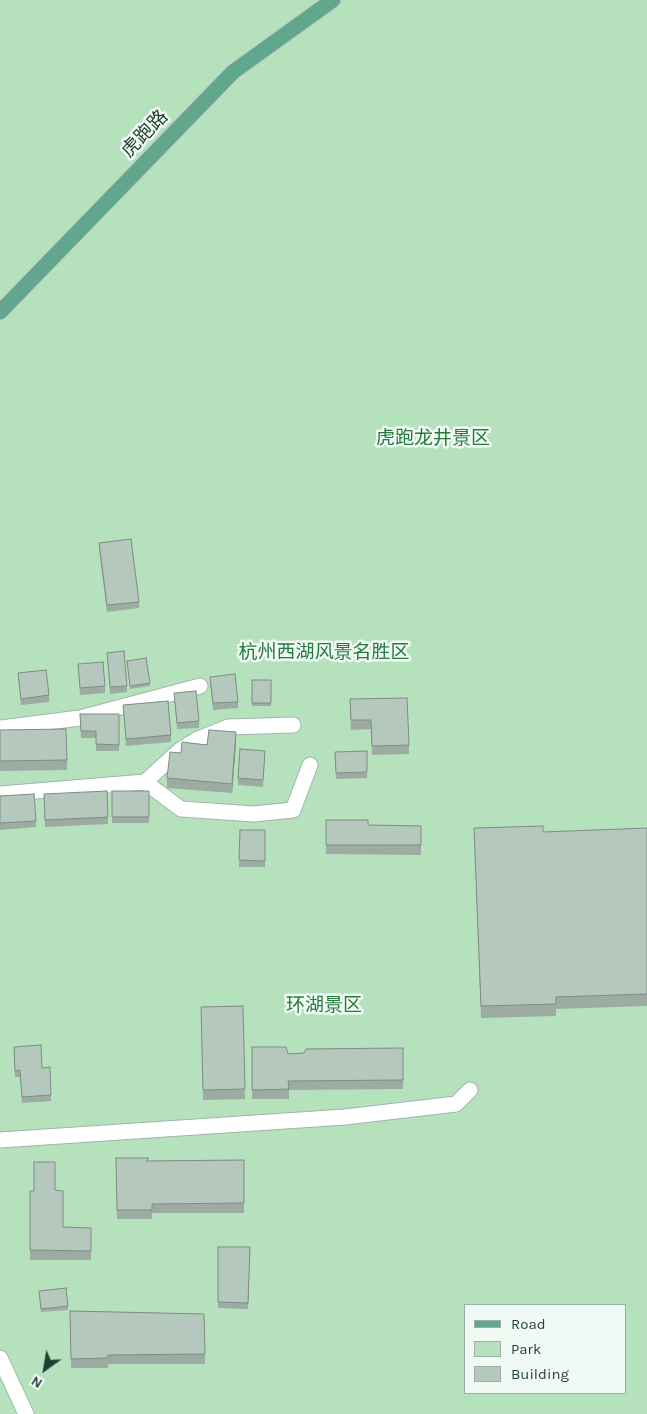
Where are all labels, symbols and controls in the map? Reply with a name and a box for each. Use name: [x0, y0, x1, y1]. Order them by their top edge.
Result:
street label: 虎跑路: [117, 106, 173, 162]
park label: 虎跑龙井景区: [376, 428, 490, 450]
park label: 杭州西湖风景名胜区: [239, 642, 409, 664]
park label: 环湖景区: [286, 995, 362, 1017]
legend: [464, 1304, 627, 1394]
text: Road: [511, 1315, 546, 1333]
text: Park: [511, 1340, 541, 1358]
north arrow: [20, 1344, 70, 1394]
text: Building: [511, 1365, 569, 1383]
text: N: [28, 1372, 46, 1392]

